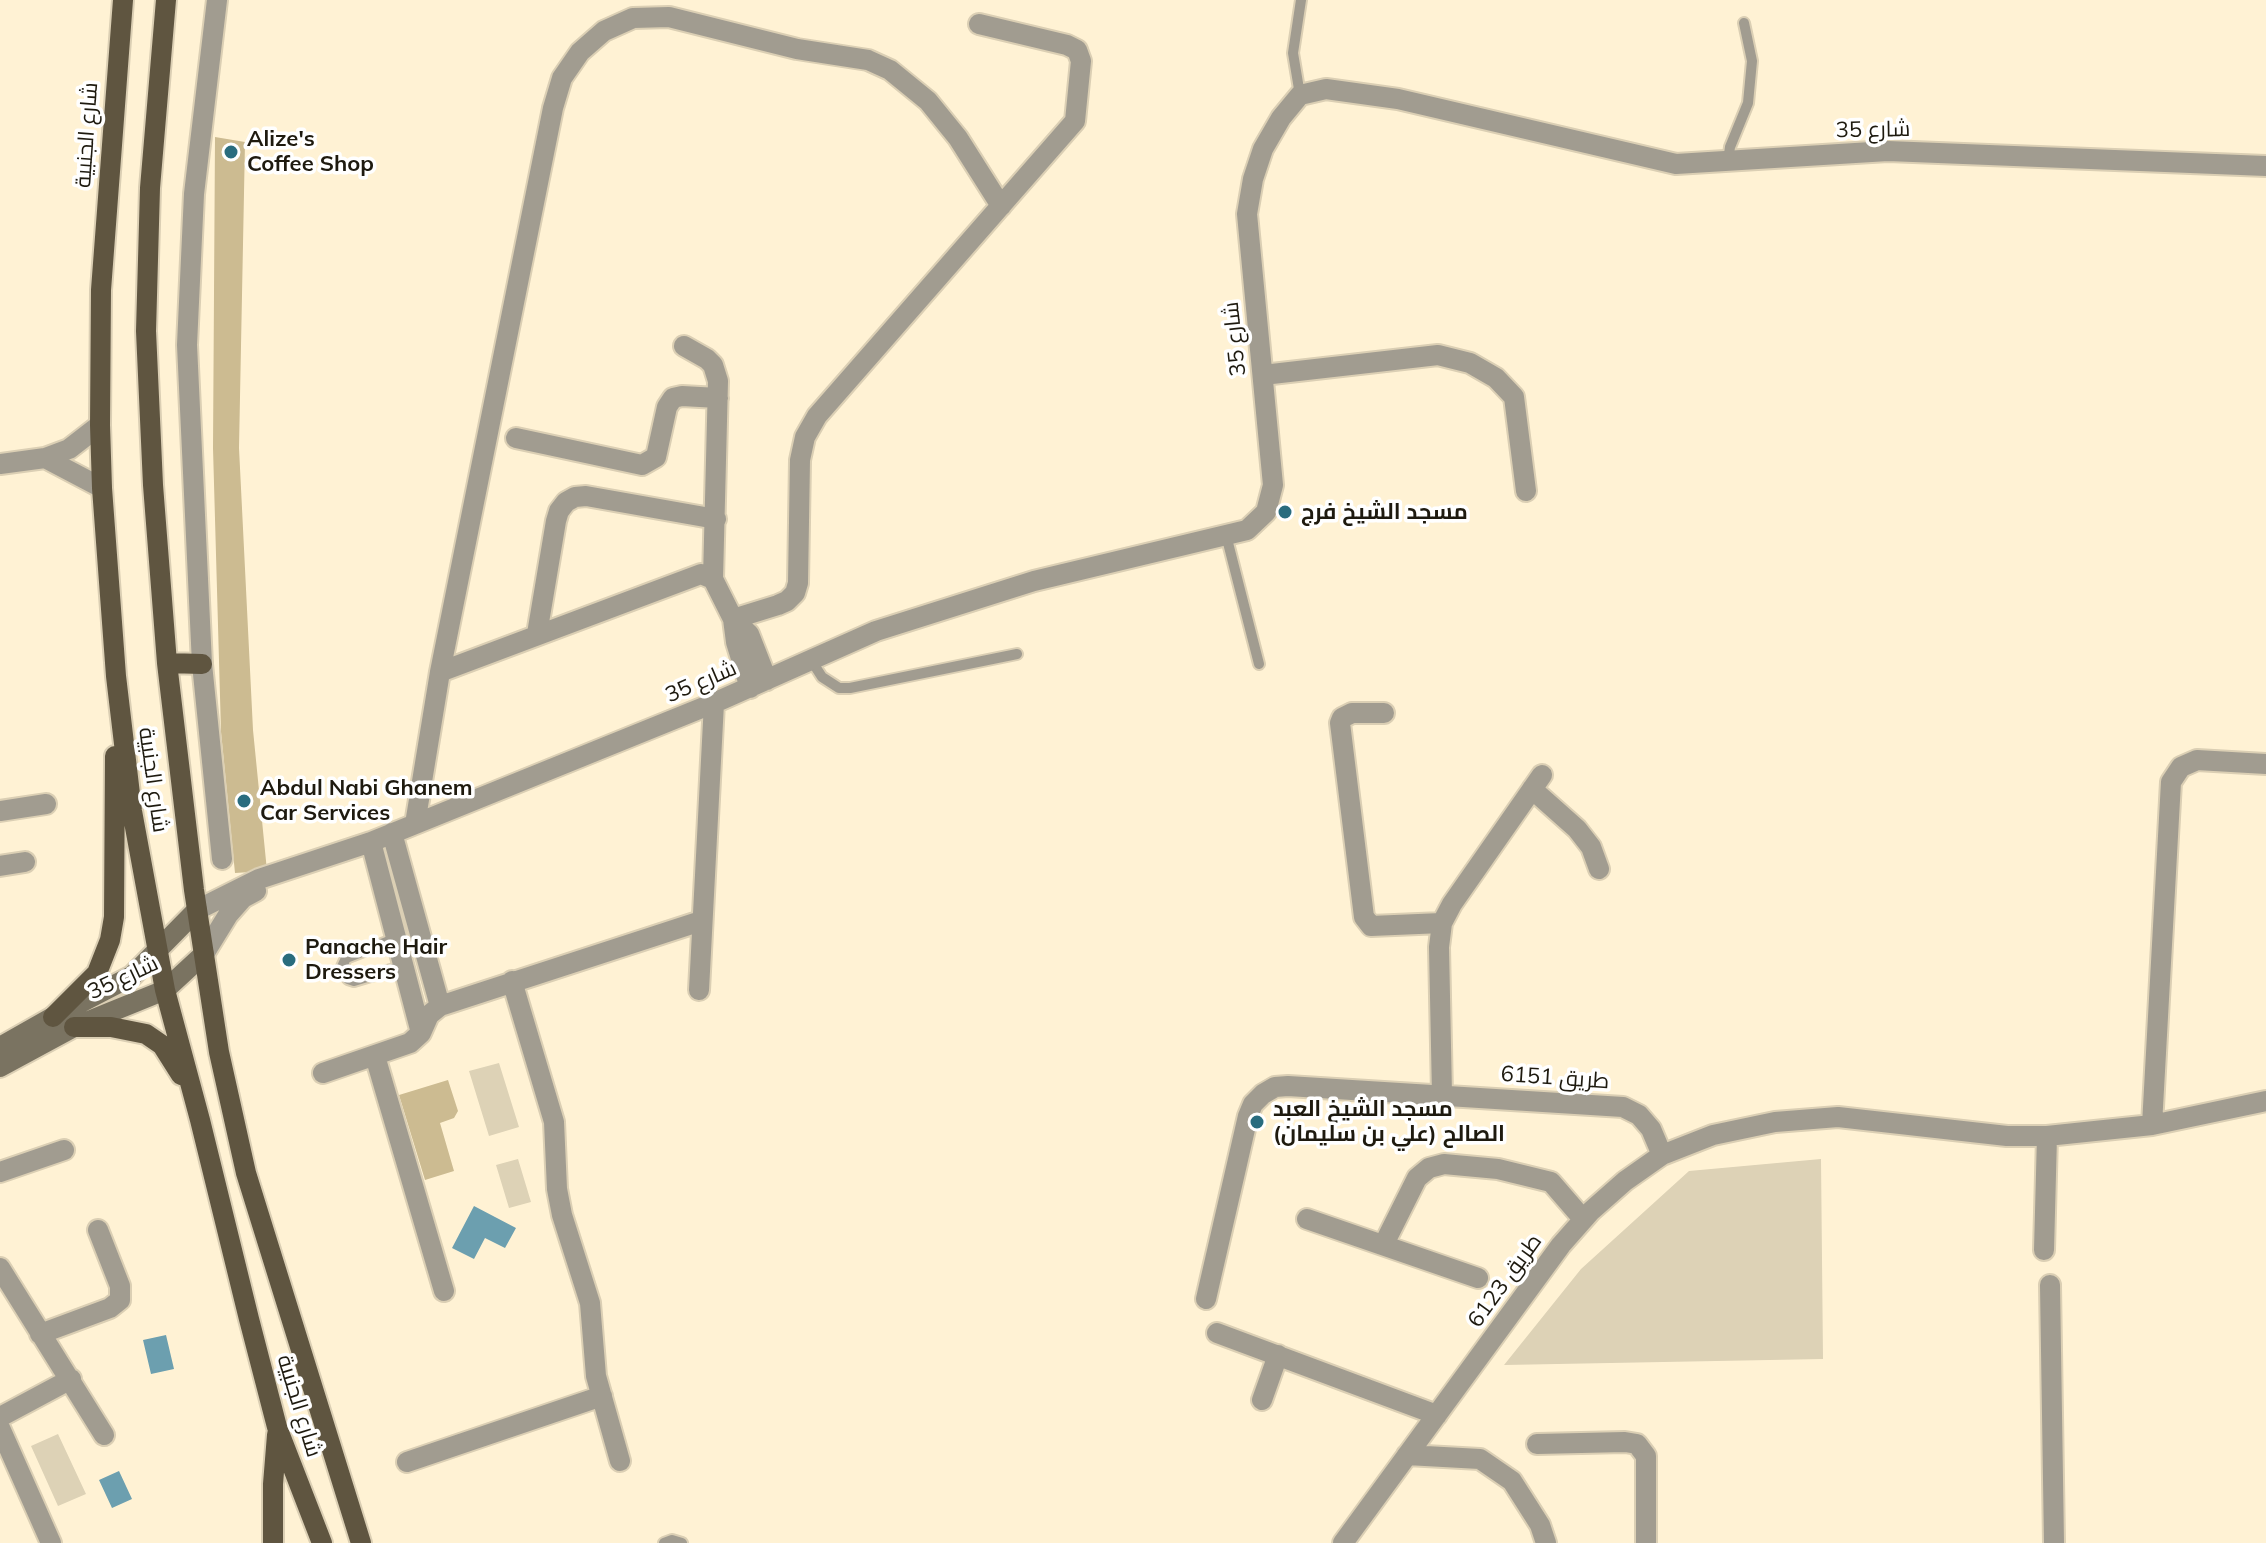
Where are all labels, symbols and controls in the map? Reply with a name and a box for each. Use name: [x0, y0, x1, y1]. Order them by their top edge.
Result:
street label: شارع الجنبية: [70, 81, 104, 189]
street label: شارع 35: [1835, 116, 1911, 144]
place label: Alize's Coffee Shop: [247, 126, 374, 178]
marker: Alize's Coffee Shop: [222, 143, 240, 161]
street label: شارع 35: [1218, 300, 1252, 378]
place label: مسجد الشيخ فرج: [1301, 499, 1468, 525]
marker: مسجد الشيخ فرج: [1276, 503, 1294, 521]
street label: شارع 35: [661, 655, 741, 709]
street label: شارع الجنبية: [133, 726, 173, 834]
place label: Abdul Nabi Ghanem Car Services: [260, 775, 473, 826]
marker: Abdul Nabi Ghanem Car Services: [235, 792, 253, 810]
place label: Panache Hair Dressers: [305, 934, 447, 986]
street label: شارع 35: [84, 950, 162, 1006]
marker: Panache Hair Dressers: [280, 951, 298, 969]
street label: طريق 6151: [1500, 1061, 1610, 1095]
place label: مسجد الشيخ العبد الصالح (علي بن سليمان): [1273, 1096, 1505, 1148]
marker: مسجد الشيخ العبد الصالح (علي بن سليمان): [1248, 1113, 1266, 1131]
street label: طريق 6123: [1462, 1229, 1548, 1333]
street label: شارع الجنبية: [271, 1352, 327, 1460]

